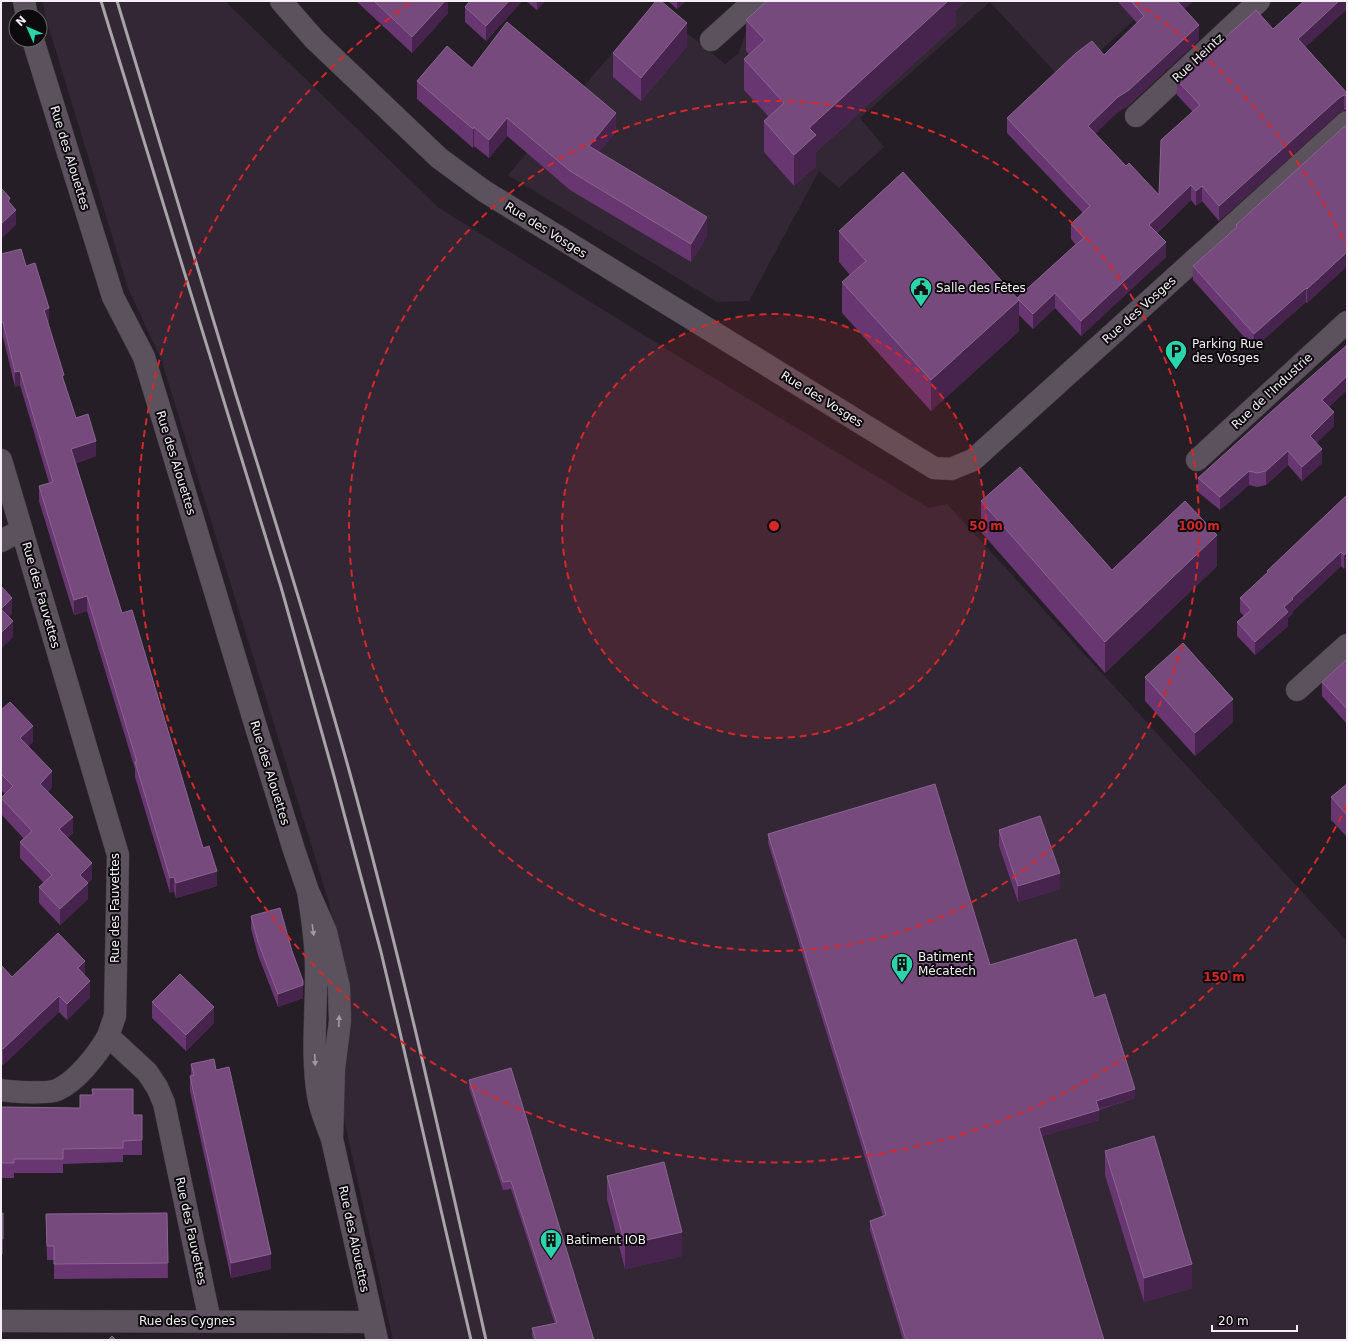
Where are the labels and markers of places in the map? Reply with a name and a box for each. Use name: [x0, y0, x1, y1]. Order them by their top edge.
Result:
public building icon: Salle des Fêtes: [908, 275, 934, 308]
place label: Salle des Fêtes: [936, 281, 1026, 295]
place label: Parking Rue des Vosges: [1192, 337, 1263, 365]
parking icon: Parking Rue des Vosges: [1163, 338, 1189, 371]
centre of rings: [767, 519, 781, 533]
place label: Batiment Mécatech: [918, 950, 976, 978]
building icon: Batiment Mécatech: [889, 951, 915, 984]
building icon: Batiment IOB: [538, 1227, 564, 1260]
place label: Batiment IOB: [566, 1233, 646, 1247]

